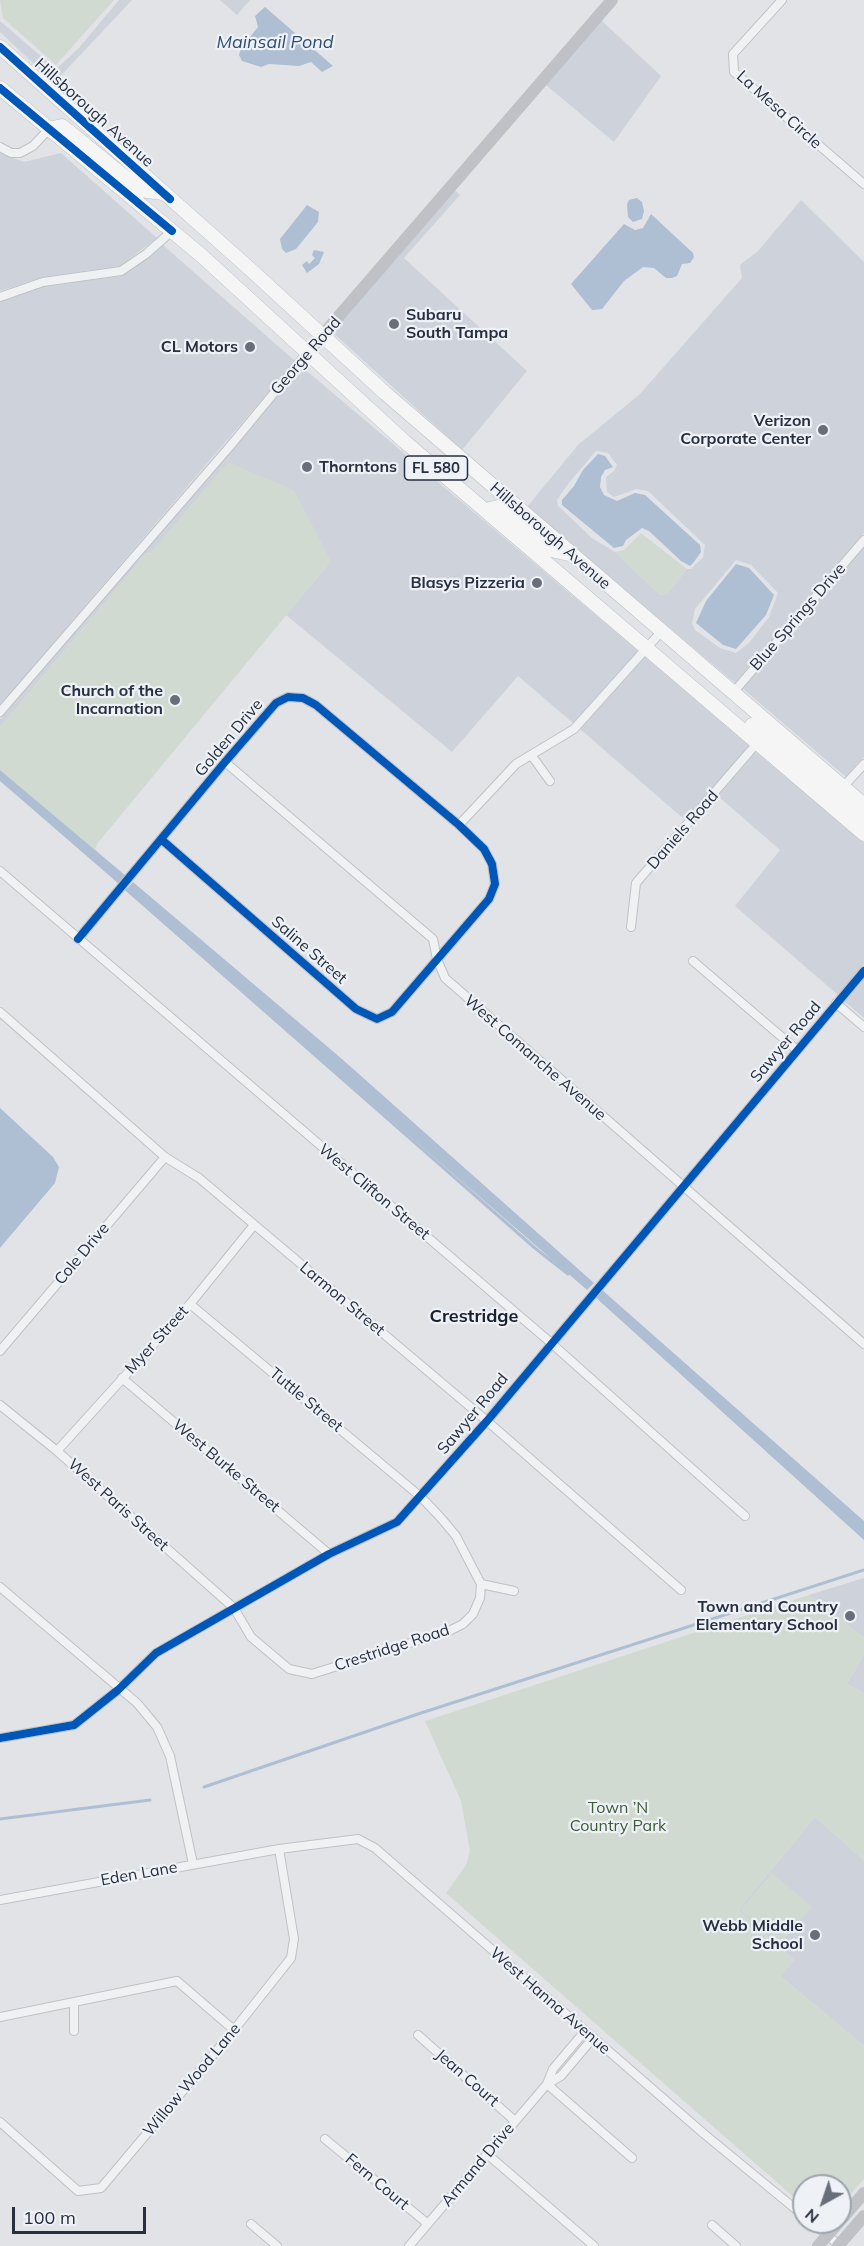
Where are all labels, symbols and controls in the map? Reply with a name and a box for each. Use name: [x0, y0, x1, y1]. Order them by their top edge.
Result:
water label: Mainsail Pond: [216, 32, 334, 54]
street label: Hillsborough Avenue: [31, 55, 157, 171]
street label: La Mesa Circle: [733, 67, 825, 153]
place label: Subaru South Tampa: [406, 305, 508, 343]
street label: George Road: [267, 313, 345, 399]
marker: Subaru South Tampa: [387, 317, 401, 331]
place label: CL Motors: [161, 337, 238, 357]
marker: CL Motors: [243, 340, 257, 354]
place label: Verizon Corporate Center: [680, 411, 811, 449]
marker: Verizon Corporate Center: [816, 423, 830, 437]
road number: FL 580: [404, 456, 468, 480]
place label: Thorntons: [319, 457, 397, 477]
marker: Thorntons: [300, 460, 314, 474]
street label: Hillsborough Avenue: [486, 478, 614, 594]
street label: Blue Springs Drive: [746, 559, 850, 675]
place label: Blasys Pizzeria: [410, 573, 525, 593]
marker: Blasys Pizzeria: [530, 576, 544, 590]
place label: Church of the Incarnation: [60, 681, 163, 719]
marker: Church of the Incarnation: [168, 693, 182, 707]
street label: Golden Drive: [191, 695, 267, 781]
street label: Daniels Road: [643, 787, 723, 873]
street label: Saline Street: [267, 912, 351, 988]
street label: West Comanche Avenue: [460, 991, 610, 1125]
street label: Sawyer Road: [747, 998, 825, 1086]
street label: West Clifton Street: [315, 1140, 433, 1244]
street label: Cole Drive: [51, 1219, 113, 1289]
street label: Larmon Street: [296, 1258, 388, 1340]
street label: Myer Street: [121, 1302, 193, 1378]
district label: Crestridge: [430, 1306, 518, 1328]
street label: Tuttle Street: [265, 1364, 347, 1436]
street label: Sawyer Road: [434, 1370, 512, 1458]
street label: West Burke Street: [168, 1415, 284, 1517]
street label: West Paris Street: [64, 1455, 172, 1555]
place label: Town and Country Elementary School: [696, 1597, 838, 1635]
marker: Town and Country Elementary School: [843, 1609, 857, 1623]
street label: Crestridge Road: [332, 1620, 452, 1676]
park label: Town ’N Country Park: [570, 1798, 666, 1836]
street label: Eden Lane: [99, 1858, 179, 1890]
place label: Webb Middle School: [702, 1916, 803, 1954]
marker: Webb Middle School: [808, 1928, 822, 1942]
street label: West Hanna Avenue: [486, 1943, 614, 2059]
street label: Willow Wood Lane: [139, 2020, 245, 2140]
street label: Jean Court: [431, 2045, 503, 2111]
street label: Armand Drive: [438, 2119, 518, 2211]
street label: Fern Court: [341, 2150, 413, 2214]
north arrow: [792, 2174, 852, 2234]
scale bar: [15, 2195, 148, 2233]
text: N: [801, 2205, 823, 2228]
text: 100 m: [23, 2206, 76, 2229]

